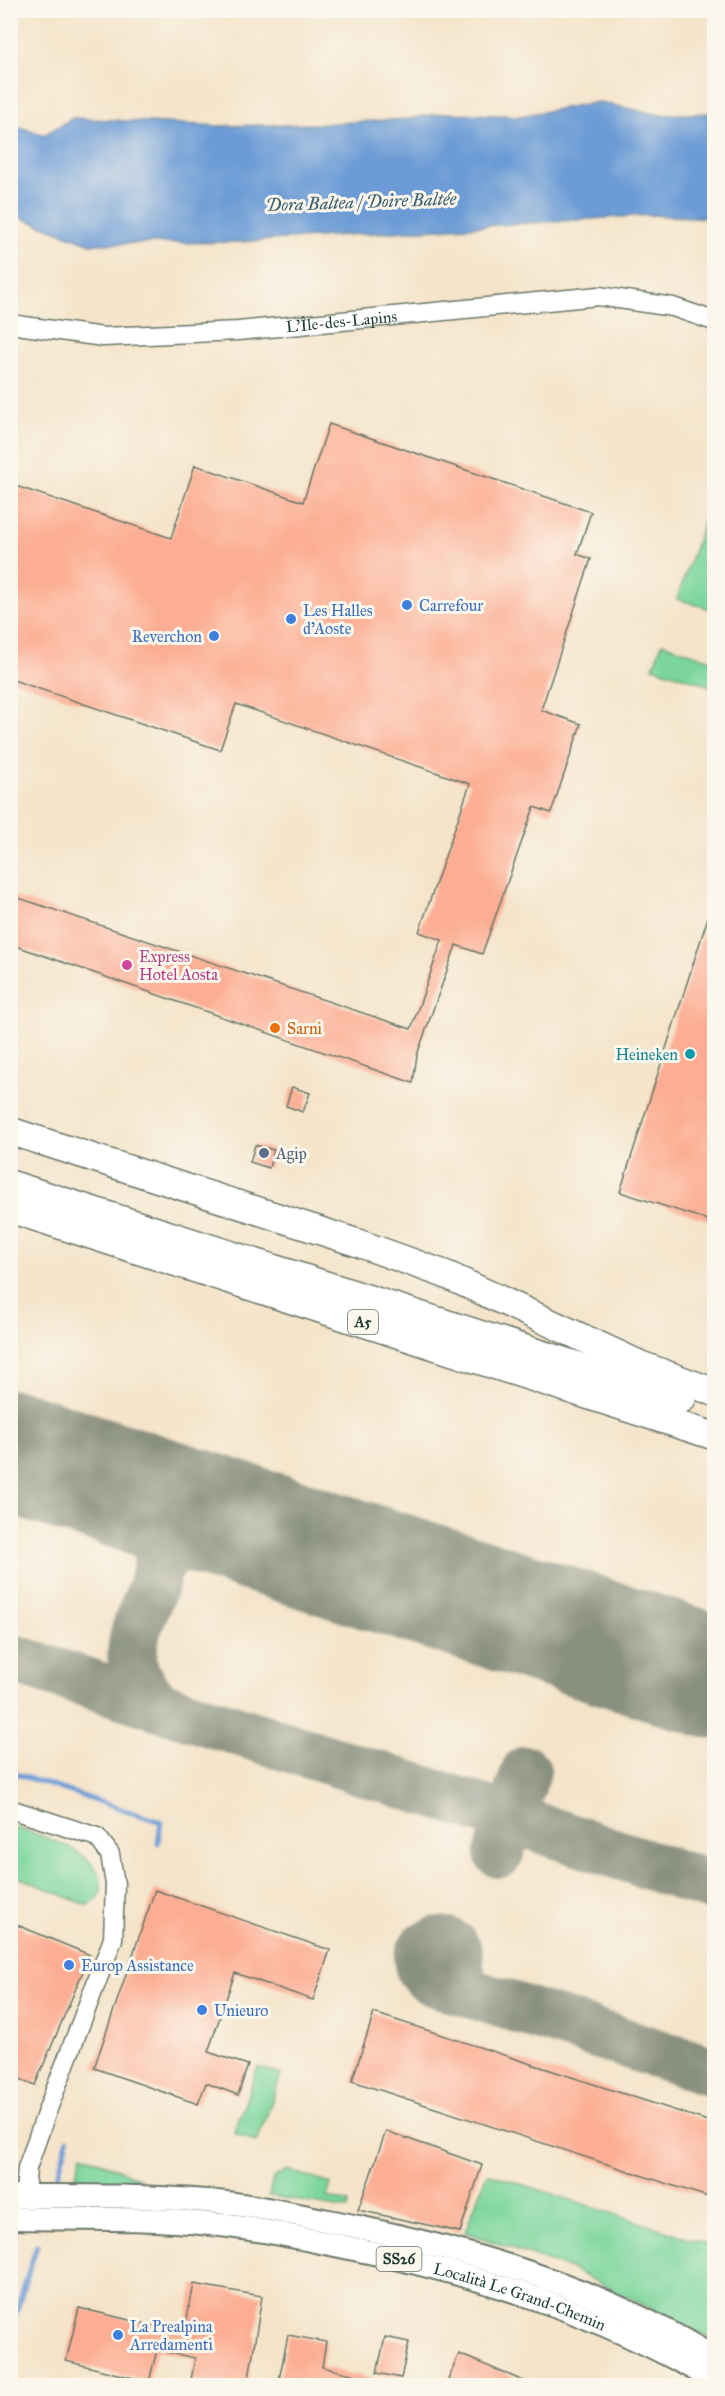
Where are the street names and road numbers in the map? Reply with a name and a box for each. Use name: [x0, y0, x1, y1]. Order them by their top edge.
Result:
street label: L'Île-des-Lapins: [285, 307, 398, 336]
road number: A5: [348, 1310, 378, 1334]
road number: SS26: [376, 2247, 422, 2271]
street label: Località Le Grand-Chemin: [432, 2259, 609, 2335]

